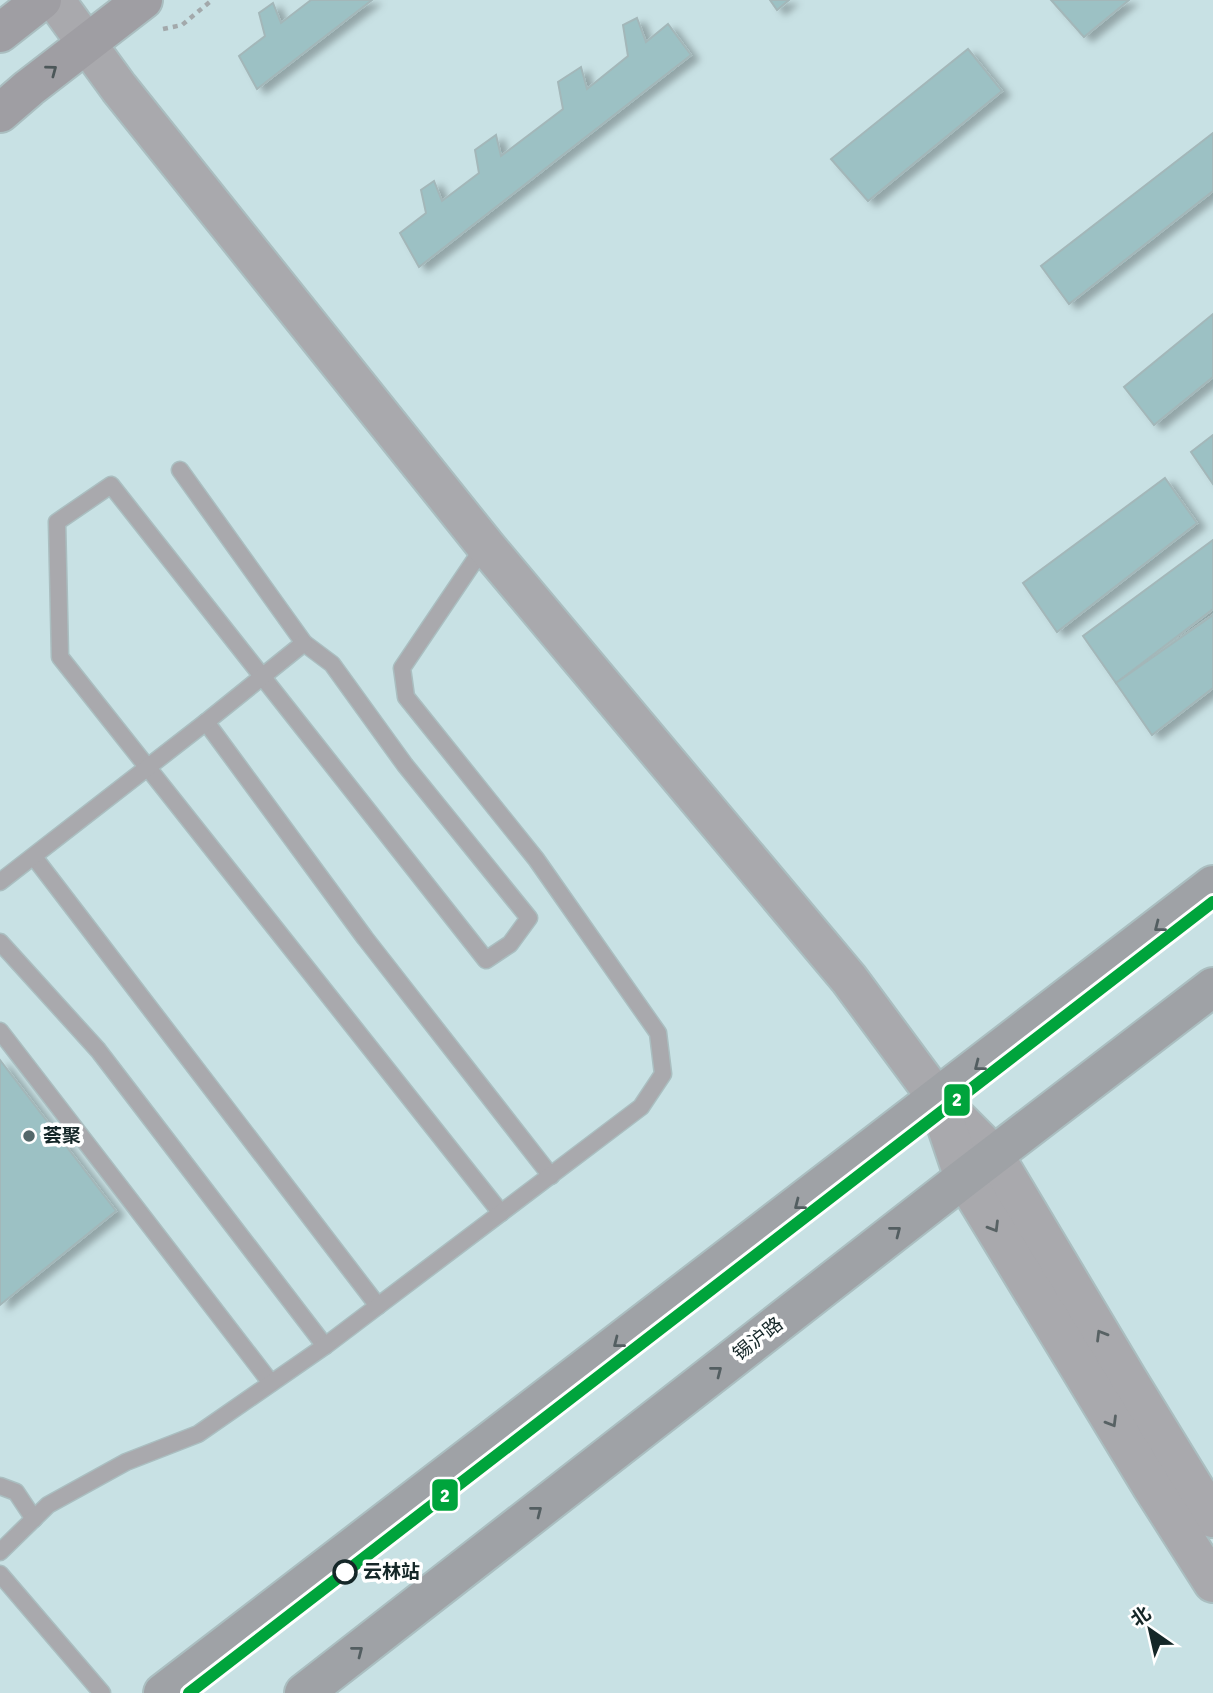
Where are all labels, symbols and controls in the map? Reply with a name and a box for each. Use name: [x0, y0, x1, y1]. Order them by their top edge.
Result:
one-way arrow: [45, 65, 57, 78]
one-way arrow: [1154, 918, 1167, 931]
one-way arrow: [974, 1057, 987, 1070]
line badge: 2: [943, 1083, 971, 1117]
text: 2: [952, 1088, 962, 1112]
place label: 荟聚: [43, 1124, 81, 1148]
marker: 荟聚: [21, 1128, 37, 1144]
one-way arrow: [794, 1196, 806, 1209]
one-way arrow: [985, 1220, 998, 1233]
one-way arrow: [888, 1227, 901, 1239]
street label: 锡沪路: [728, 1312, 788, 1366]
one-way arrow: [1096, 1329, 1109, 1342]
one-way arrow: [614, 1335, 626, 1348]
one-way arrow: [708, 1367, 721, 1379]
one-way arrow: [1103, 1414, 1116, 1427]
line badge: 2: [431, 1478, 459, 1512]
text: 2: [440, 1484, 450, 1508]
one-way arrow: [529, 1507, 542, 1519]
marker: 云林站: [333, 1560, 357, 1584]
place label: 云林站: [363, 1560, 420, 1584]
north arrow: [1115, 1595, 1185, 1665]
text: 北: [1126, 1601, 1156, 1632]
one-way arrow: [350, 1647, 363, 1659]

